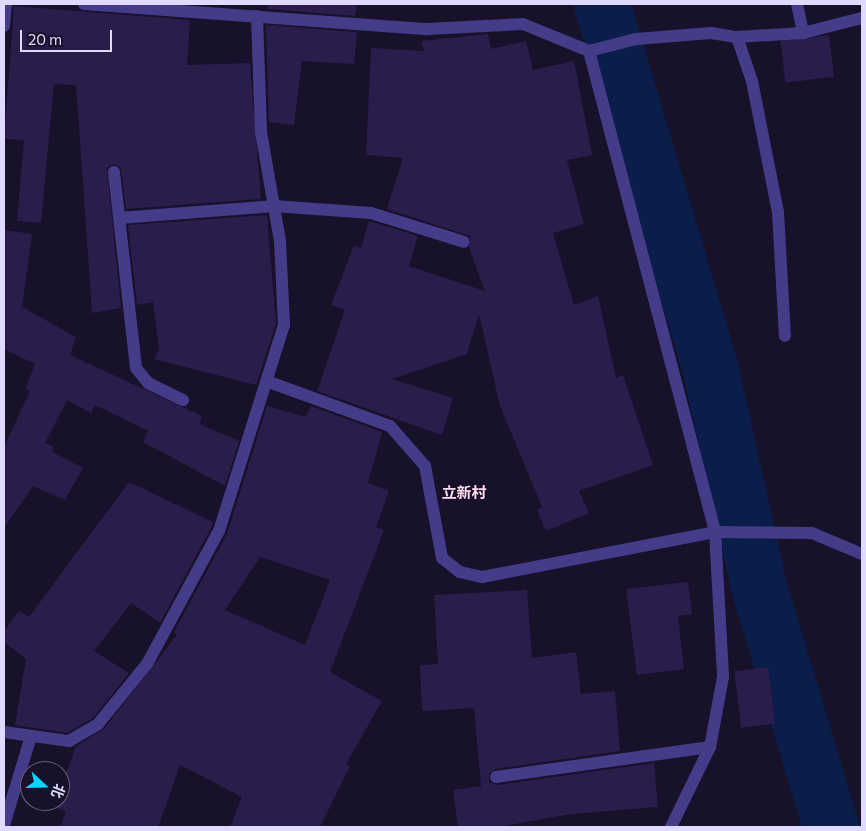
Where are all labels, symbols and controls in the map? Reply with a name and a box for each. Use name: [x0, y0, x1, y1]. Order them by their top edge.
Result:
scale bar: [22, 20, 115, 52]
text: 20 m: [28, 30, 62, 48]
district label: 立新村: [442, 484, 486, 502]
north arrow: [20, 761, 70, 811]
text: 北: [48, 782, 69, 801]

